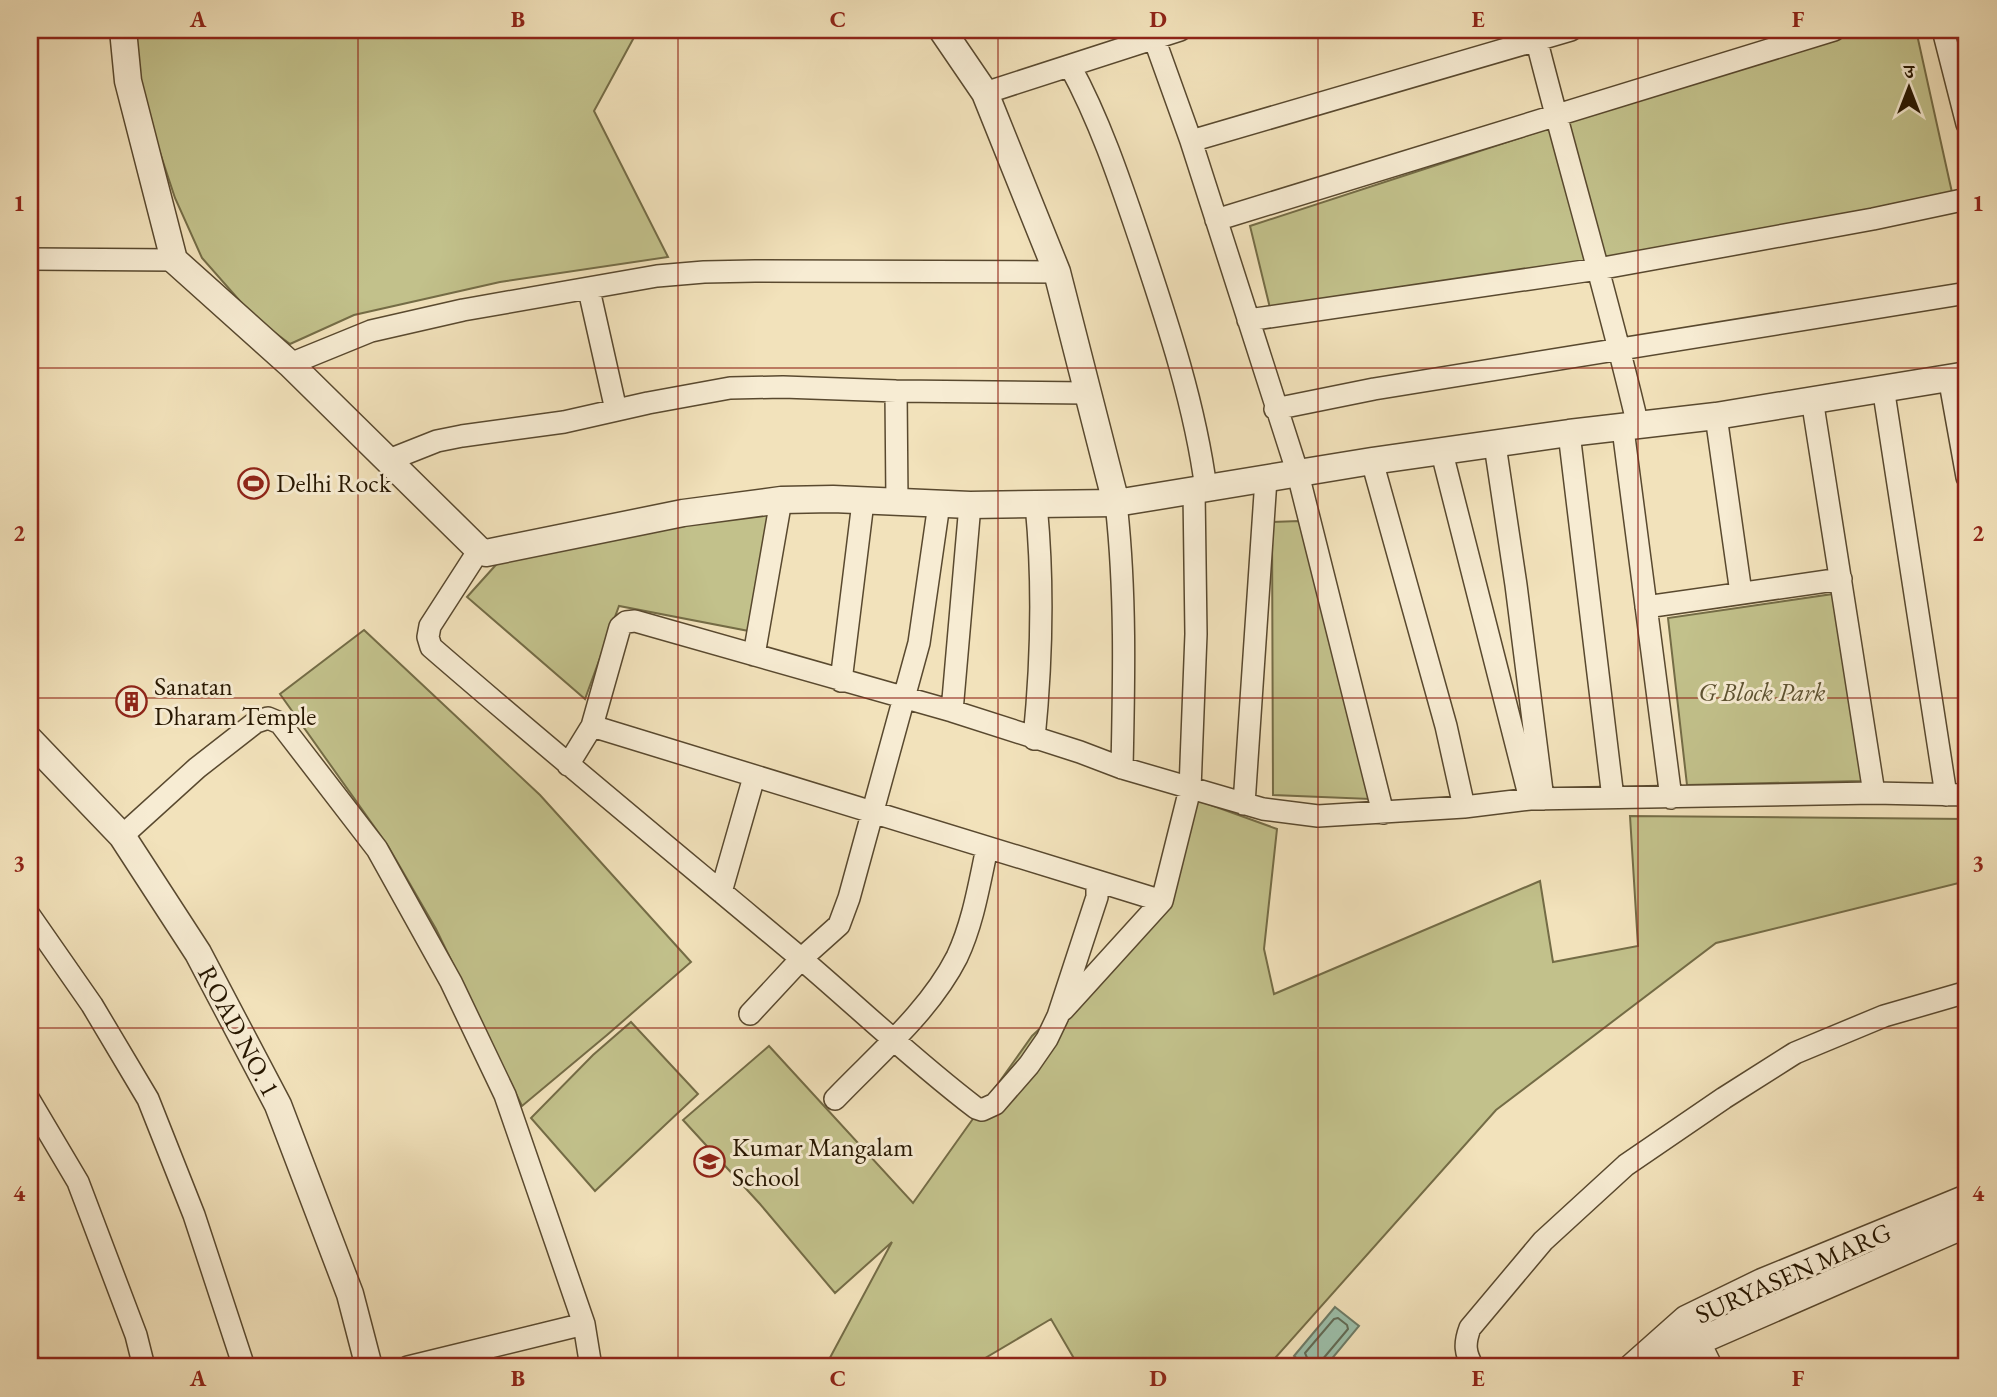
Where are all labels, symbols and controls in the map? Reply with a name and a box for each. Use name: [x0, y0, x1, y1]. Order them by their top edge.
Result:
text: A: [189, 4, 207, 34]
text: B: [511, 4, 525, 34]
text: C: [830, 4, 846, 34]
text: D: [1149, 4, 1167, 34]
text: E: [1471, 4, 1485, 34]
text: F: [1792, 4, 1805, 34]
north arrow: [1874, 52, 1944, 122]
text: उ: [1902, 59, 1915, 84]
text: 1: [13, 188, 25, 218]
text: 1: [1972, 188, 1984, 218]
sports icon: Delhi Rock: [236, 466, 270, 500]
place label: Delhi Rock: [276, 466, 392, 500]
text: 2: [13, 518, 25, 548]
text: 2: [1972, 518, 1984, 548]
place label: Sanatan Dharam Temple: [154, 669, 316, 733]
park label: G Block Park: [1698, 675, 1826, 709]
building icon: Sanatan Dharam Temple: [114, 684, 148, 718]
text: 3: [13, 848, 25, 878]
text: 3: [1972, 848, 1984, 878]
street label: ROAD NO. 1: [190, 960, 288, 1102]
place label: Kumar Mangalam School: [732, 1130, 913, 1194]
school or university icon: Kumar Mangalam School: [692, 1145, 726, 1179]
text: 4: [13, 1178, 26, 1208]
text: 4: [1972, 1178, 1985, 1208]
street label: SURYASEN MARG: [1690, 1215, 1896, 1331]
text: A: [189, 1363, 207, 1393]
text: B: [511, 1363, 525, 1393]
text: C: [830, 1363, 846, 1393]
text: D: [1149, 1363, 1167, 1393]
text: E: [1471, 1363, 1485, 1393]
text: F: [1792, 1363, 1805, 1393]

